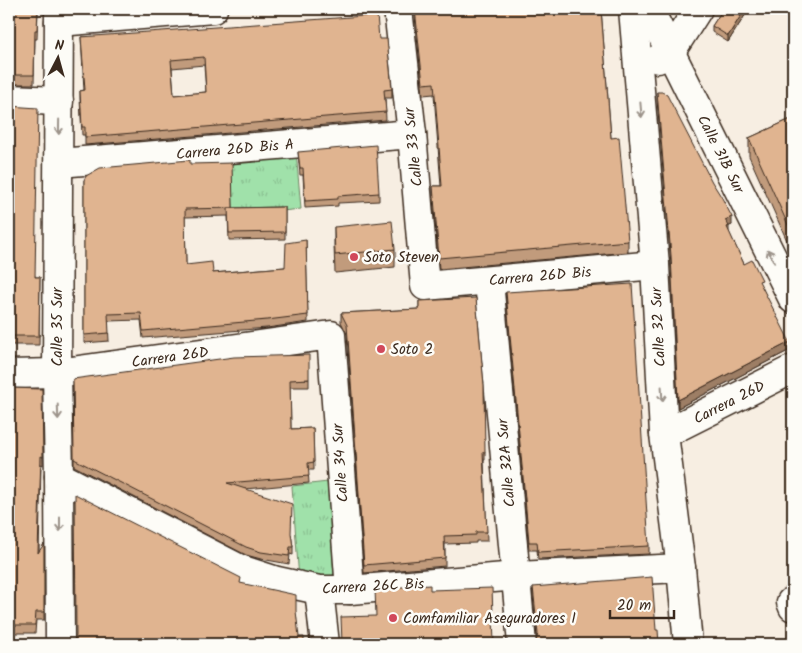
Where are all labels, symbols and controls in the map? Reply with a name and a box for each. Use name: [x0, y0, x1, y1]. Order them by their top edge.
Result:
north arrow: [32, 32, 82, 82]
text: N: [54, 35, 65, 57]
one-way arrow: [636, 101, 645, 117]
street label: Calle 33 Sur: [398, 105, 430, 188]
street label: Calle 31B Sur: [690, 111, 751, 199]
one-way arrow: [54, 119, 64, 135]
street label: Carrera 26D Bis A: [175, 133, 295, 167]
place label: Soto Steven: [364, 246, 439, 270]
one-way arrow: [766, 249, 776, 264]
marker: Soto Steven: [348, 251, 360, 263]
street label: Carrera 26D Bis: [488, 261, 593, 293]
street label: Calle 32 Sur: [645, 286, 673, 367]
street label: Calle 35 Sur: [46, 287, 70, 366]
place label: Soto 2: [391, 338, 433, 362]
street label: Carrera 26D: [130, 341, 210, 375]
marker: Soto 2: [375, 343, 387, 355]
street label: Carrera 26D: [690, 374, 770, 431]
one-way arrow: [657, 386, 666, 402]
one-way arrow: [53, 404, 63, 420]
street label: Calle 32A Sur: [491, 417, 523, 508]
street label: Calle 34 Sur: [326, 422, 356, 503]
one-way arrow: [55, 516, 65, 532]
street label: Carrera 26C Bis: [321, 572, 425, 602]
scale bar: [610, 588, 673, 620]
text: 20 m: [617, 594, 651, 618]
place label: Comfamiliar Aseguradores I: [403, 607, 576, 631]
marker: Comfamiliar Aseguradores I: [387, 612, 399, 624]

